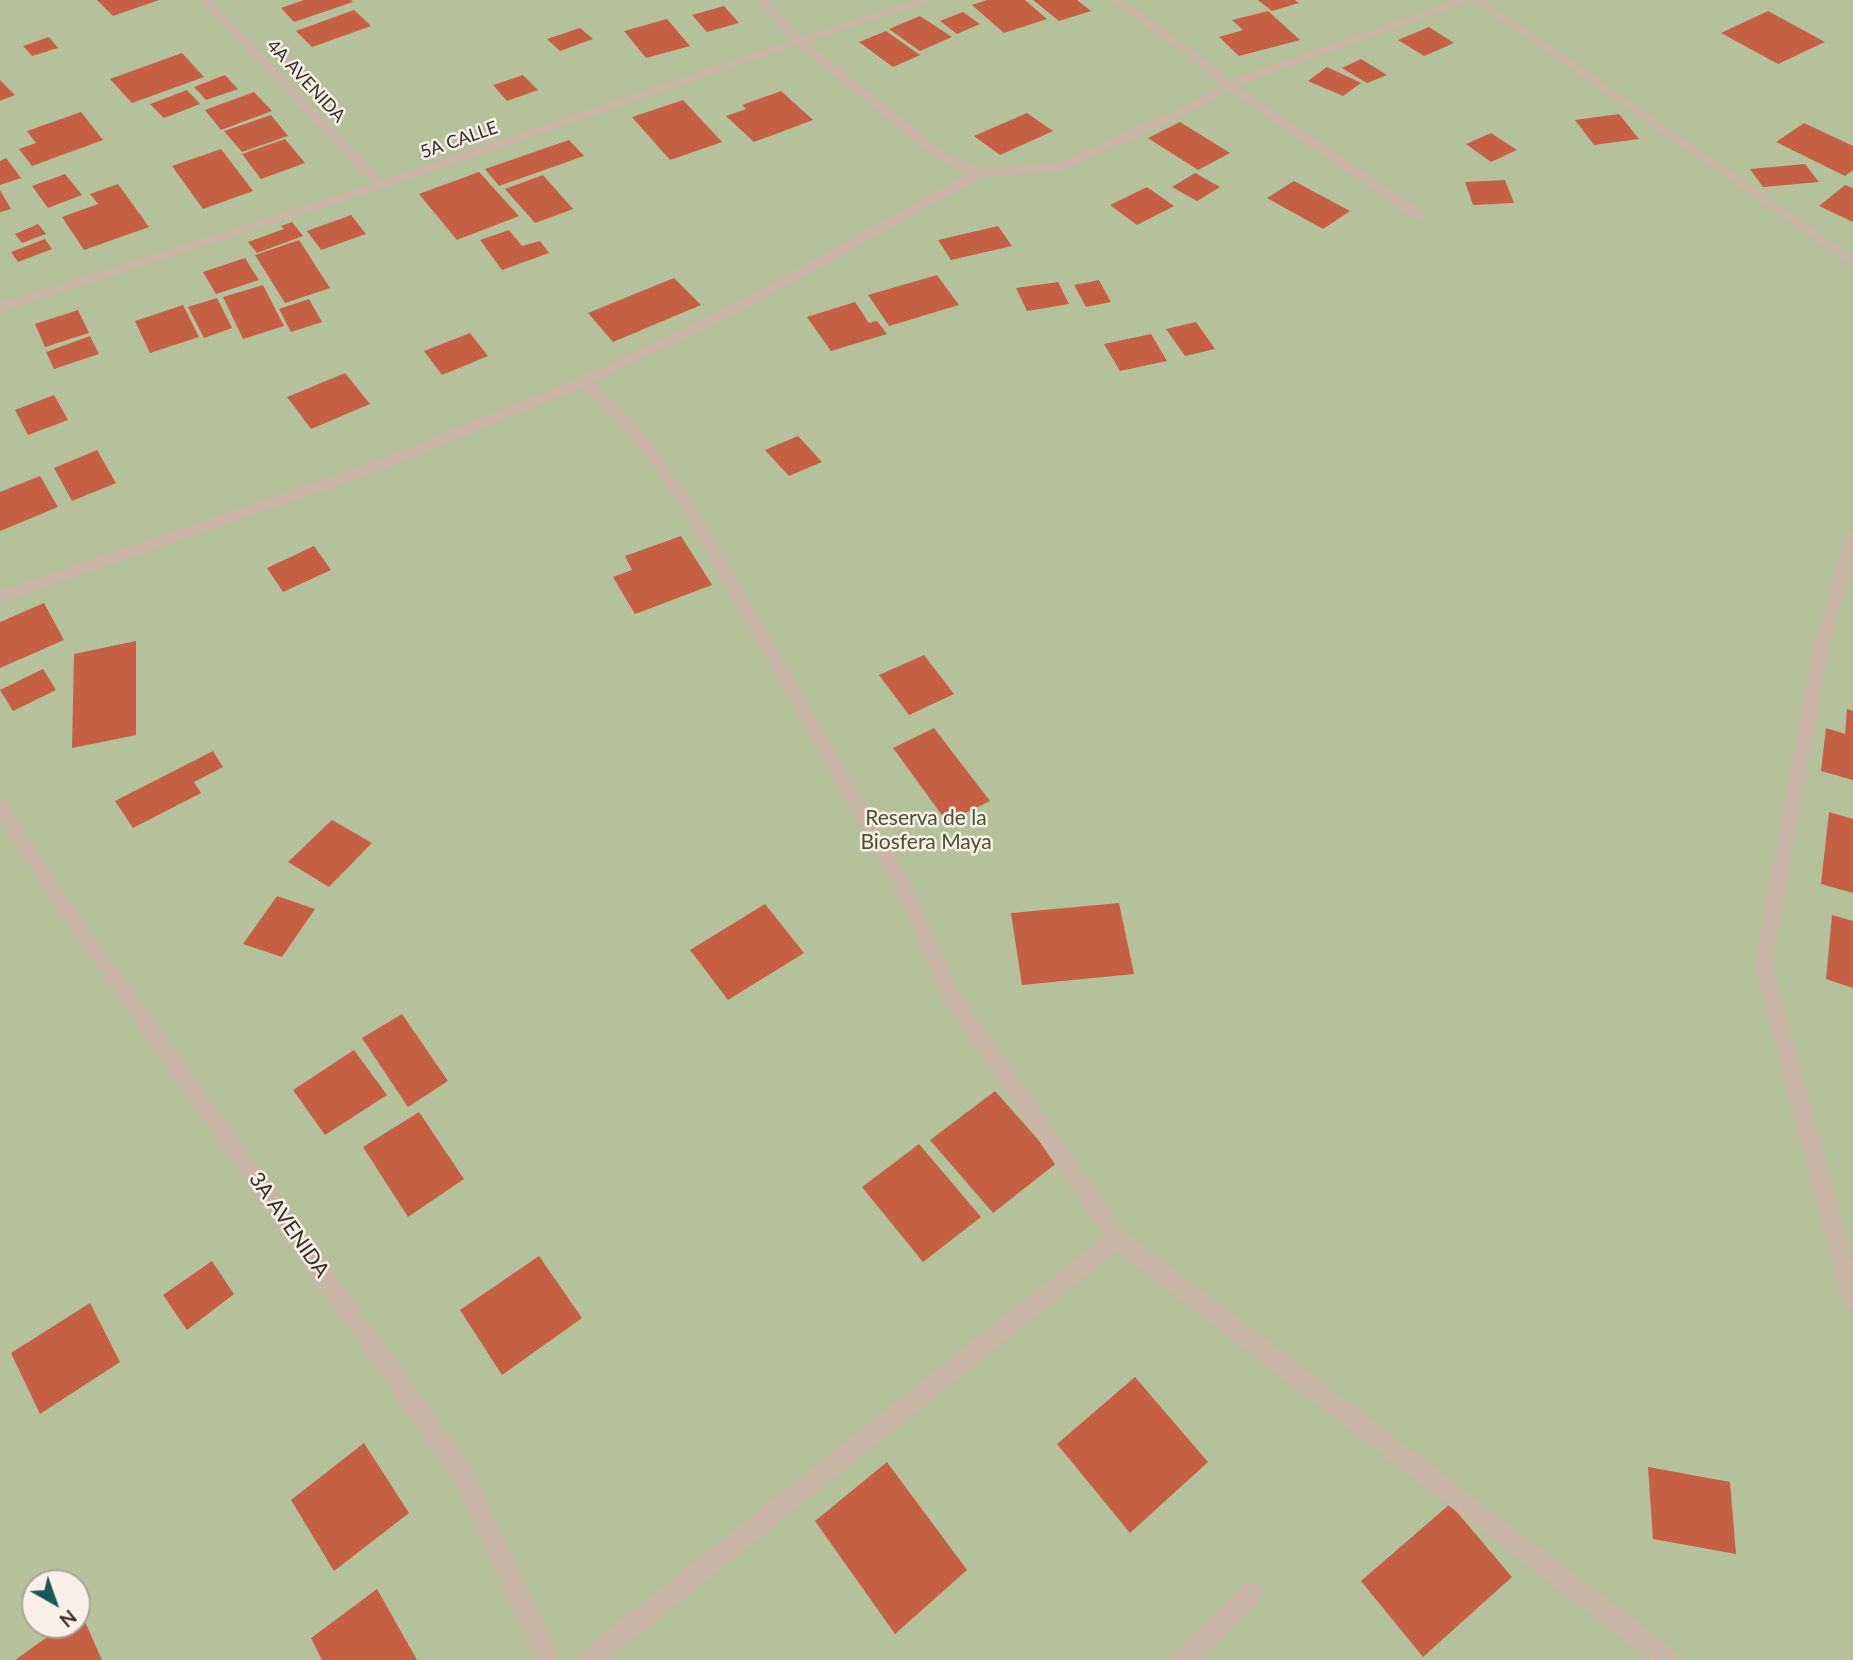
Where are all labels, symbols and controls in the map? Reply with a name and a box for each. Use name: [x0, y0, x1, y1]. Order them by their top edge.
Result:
street label: 4A AVENIDA: [262, 35, 350, 127]
street label: 5A CALLE: [418, 117, 500, 163]
park label: Reserva de la Biosfera Maya: [860, 805, 992, 855]
street label: 3A AVENIDA: [243, 1167, 335, 1283]
north arrow: [21, 1569, 91, 1639]
text: N: [56, 1605, 82, 1632]

